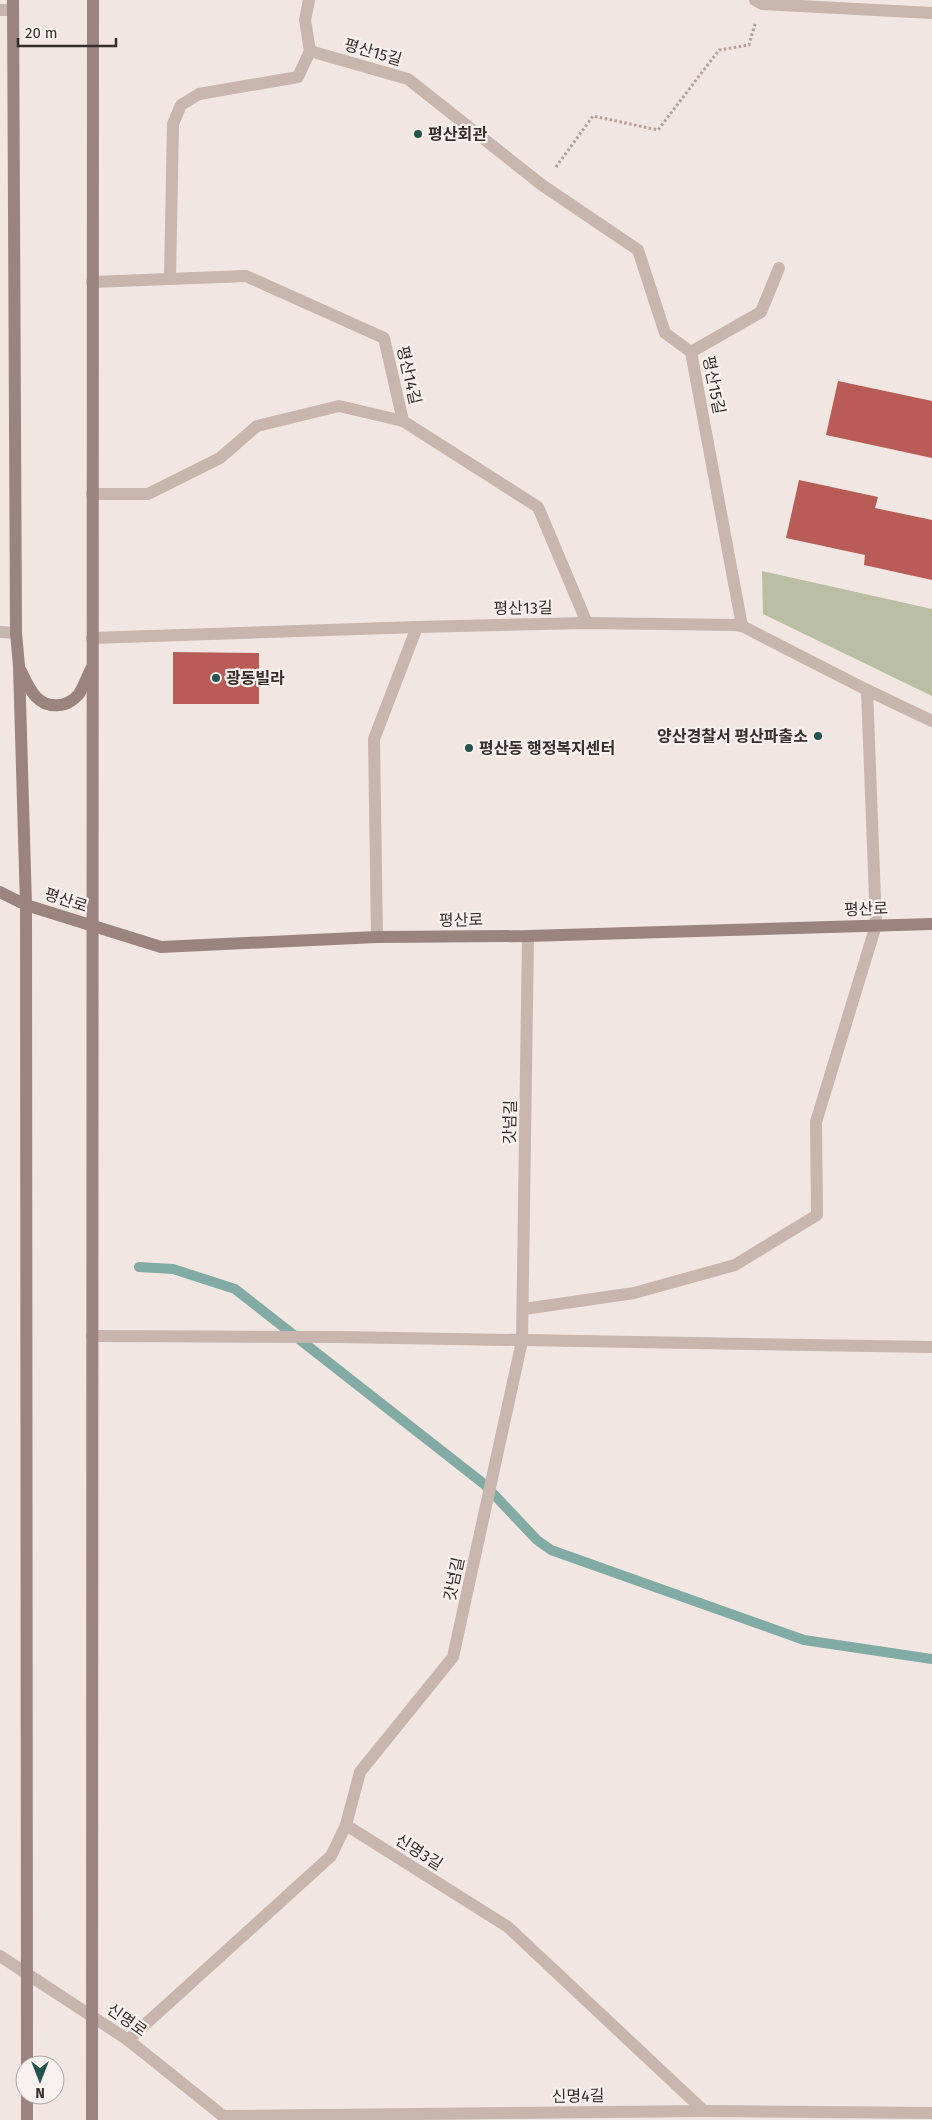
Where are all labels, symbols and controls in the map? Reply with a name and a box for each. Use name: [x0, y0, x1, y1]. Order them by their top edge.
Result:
scale bar: [18, 15, 115, 47]
text: 20 m: [25, 24, 58, 42]
street label: 평산15길: [342, 35, 404, 69]
place label: 평산회관: [428, 125, 487, 144]
marker: 평산회관: [412, 128, 424, 140]
street label: 평산14길: [393, 344, 425, 406]
street label: 평산15길: [699, 354, 729, 416]
street label: 평산13길: [493, 598, 553, 618]
place label: 광동빌라: [226, 669, 285, 688]
marker: 광동빌라: [210, 672, 222, 684]
place label: 양산경찰서 평산파출소: [657, 727, 808, 746]
marker: 양산경찰서 평산파출소: [812, 730, 824, 742]
place label: 평산동 행정복지센터: [479, 739, 615, 758]
marker: 평산동 행정복지센터: [463, 742, 475, 754]
street label: 평산로: [42, 884, 90, 916]
street label: 평산로: [844, 899, 889, 919]
street label: 평산로: [439, 910, 484, 930]
street label: 갓넘길: [500, 1100, 520, 1144]
street label: 갓넘길: [440, 1555, 468, 1603]
street label: 신명3길: [392, 1830, 446, 1874]
street label: 신명로: [103, 2000, 151, 2041]
north arrow: [15, 2055, 65, 2105]
text: N: [35, 2084, 45, 2101]
street label: 신명4길: [551, 2086, 605, 2106]

